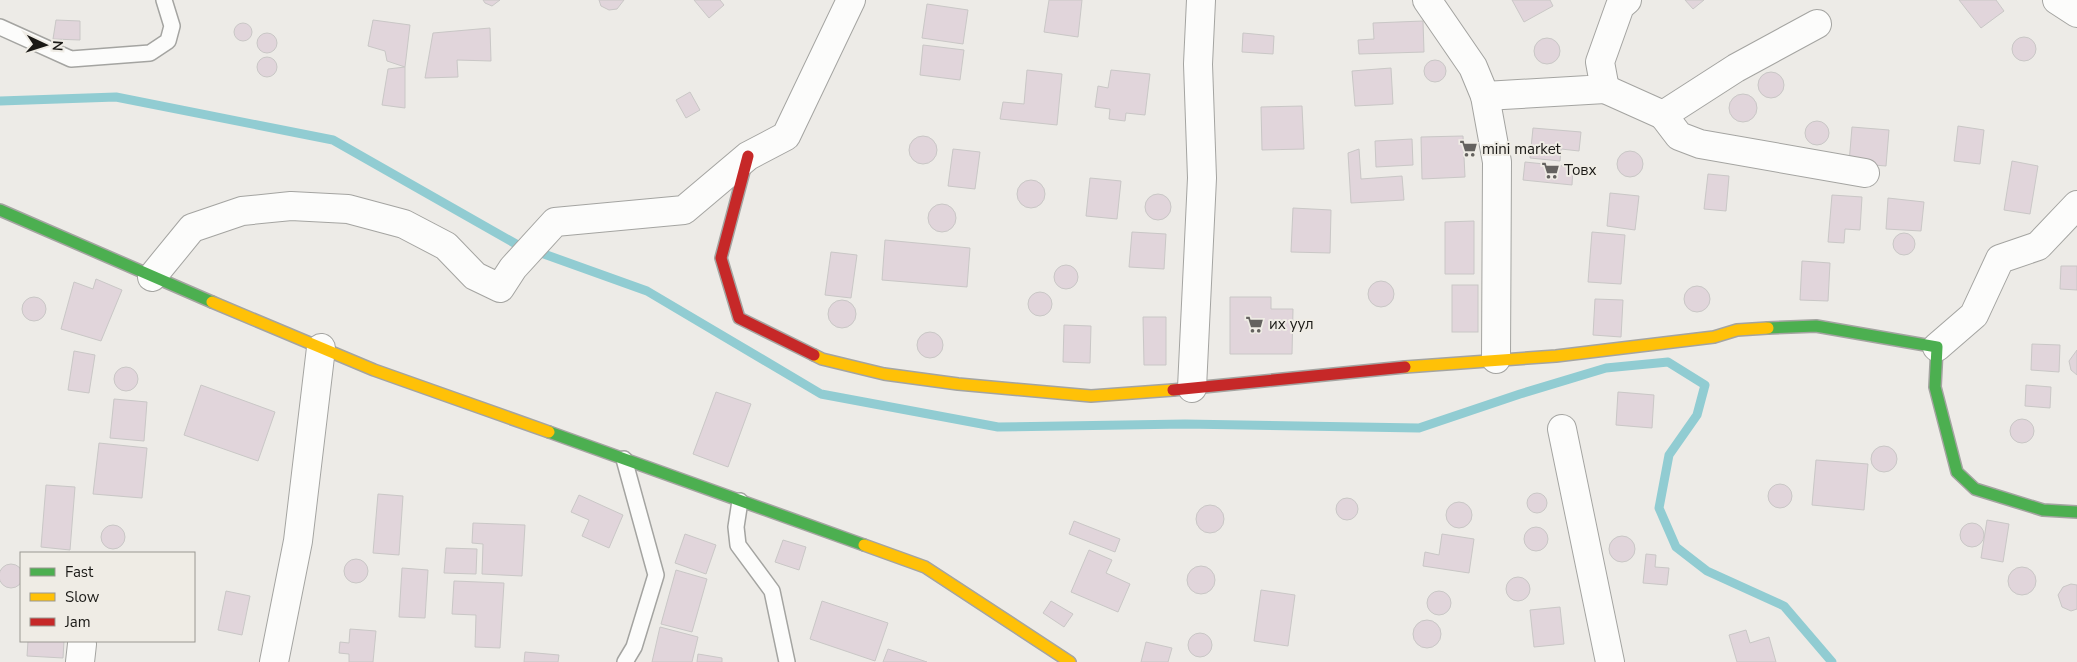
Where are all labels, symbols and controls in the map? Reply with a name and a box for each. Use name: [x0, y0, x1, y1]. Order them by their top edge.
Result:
north arrow: [20, 20, 70, 70]
text: N: [48, 40, 67, 52]
supermarket icon: mini market: [1458, 139, 1478, 159]
place label: mini market: [1482, 139, 1562, 159]
supermarket icon: Товх: [1540, 160, 1560, 180]
place label: Товх: [1564, 160, 1597, 180]
supermarket icon: их уул: [1245, 314, 1265, 334]
place label: их уул: [1269, 314, 1314, 334]
legend: [20, 552, 195, 642]
text: Fast: [65, 562, 94, 582]
text: Slow: [65, 587, 100, 607]
text: Jam: [64, 612, 91, 632]

